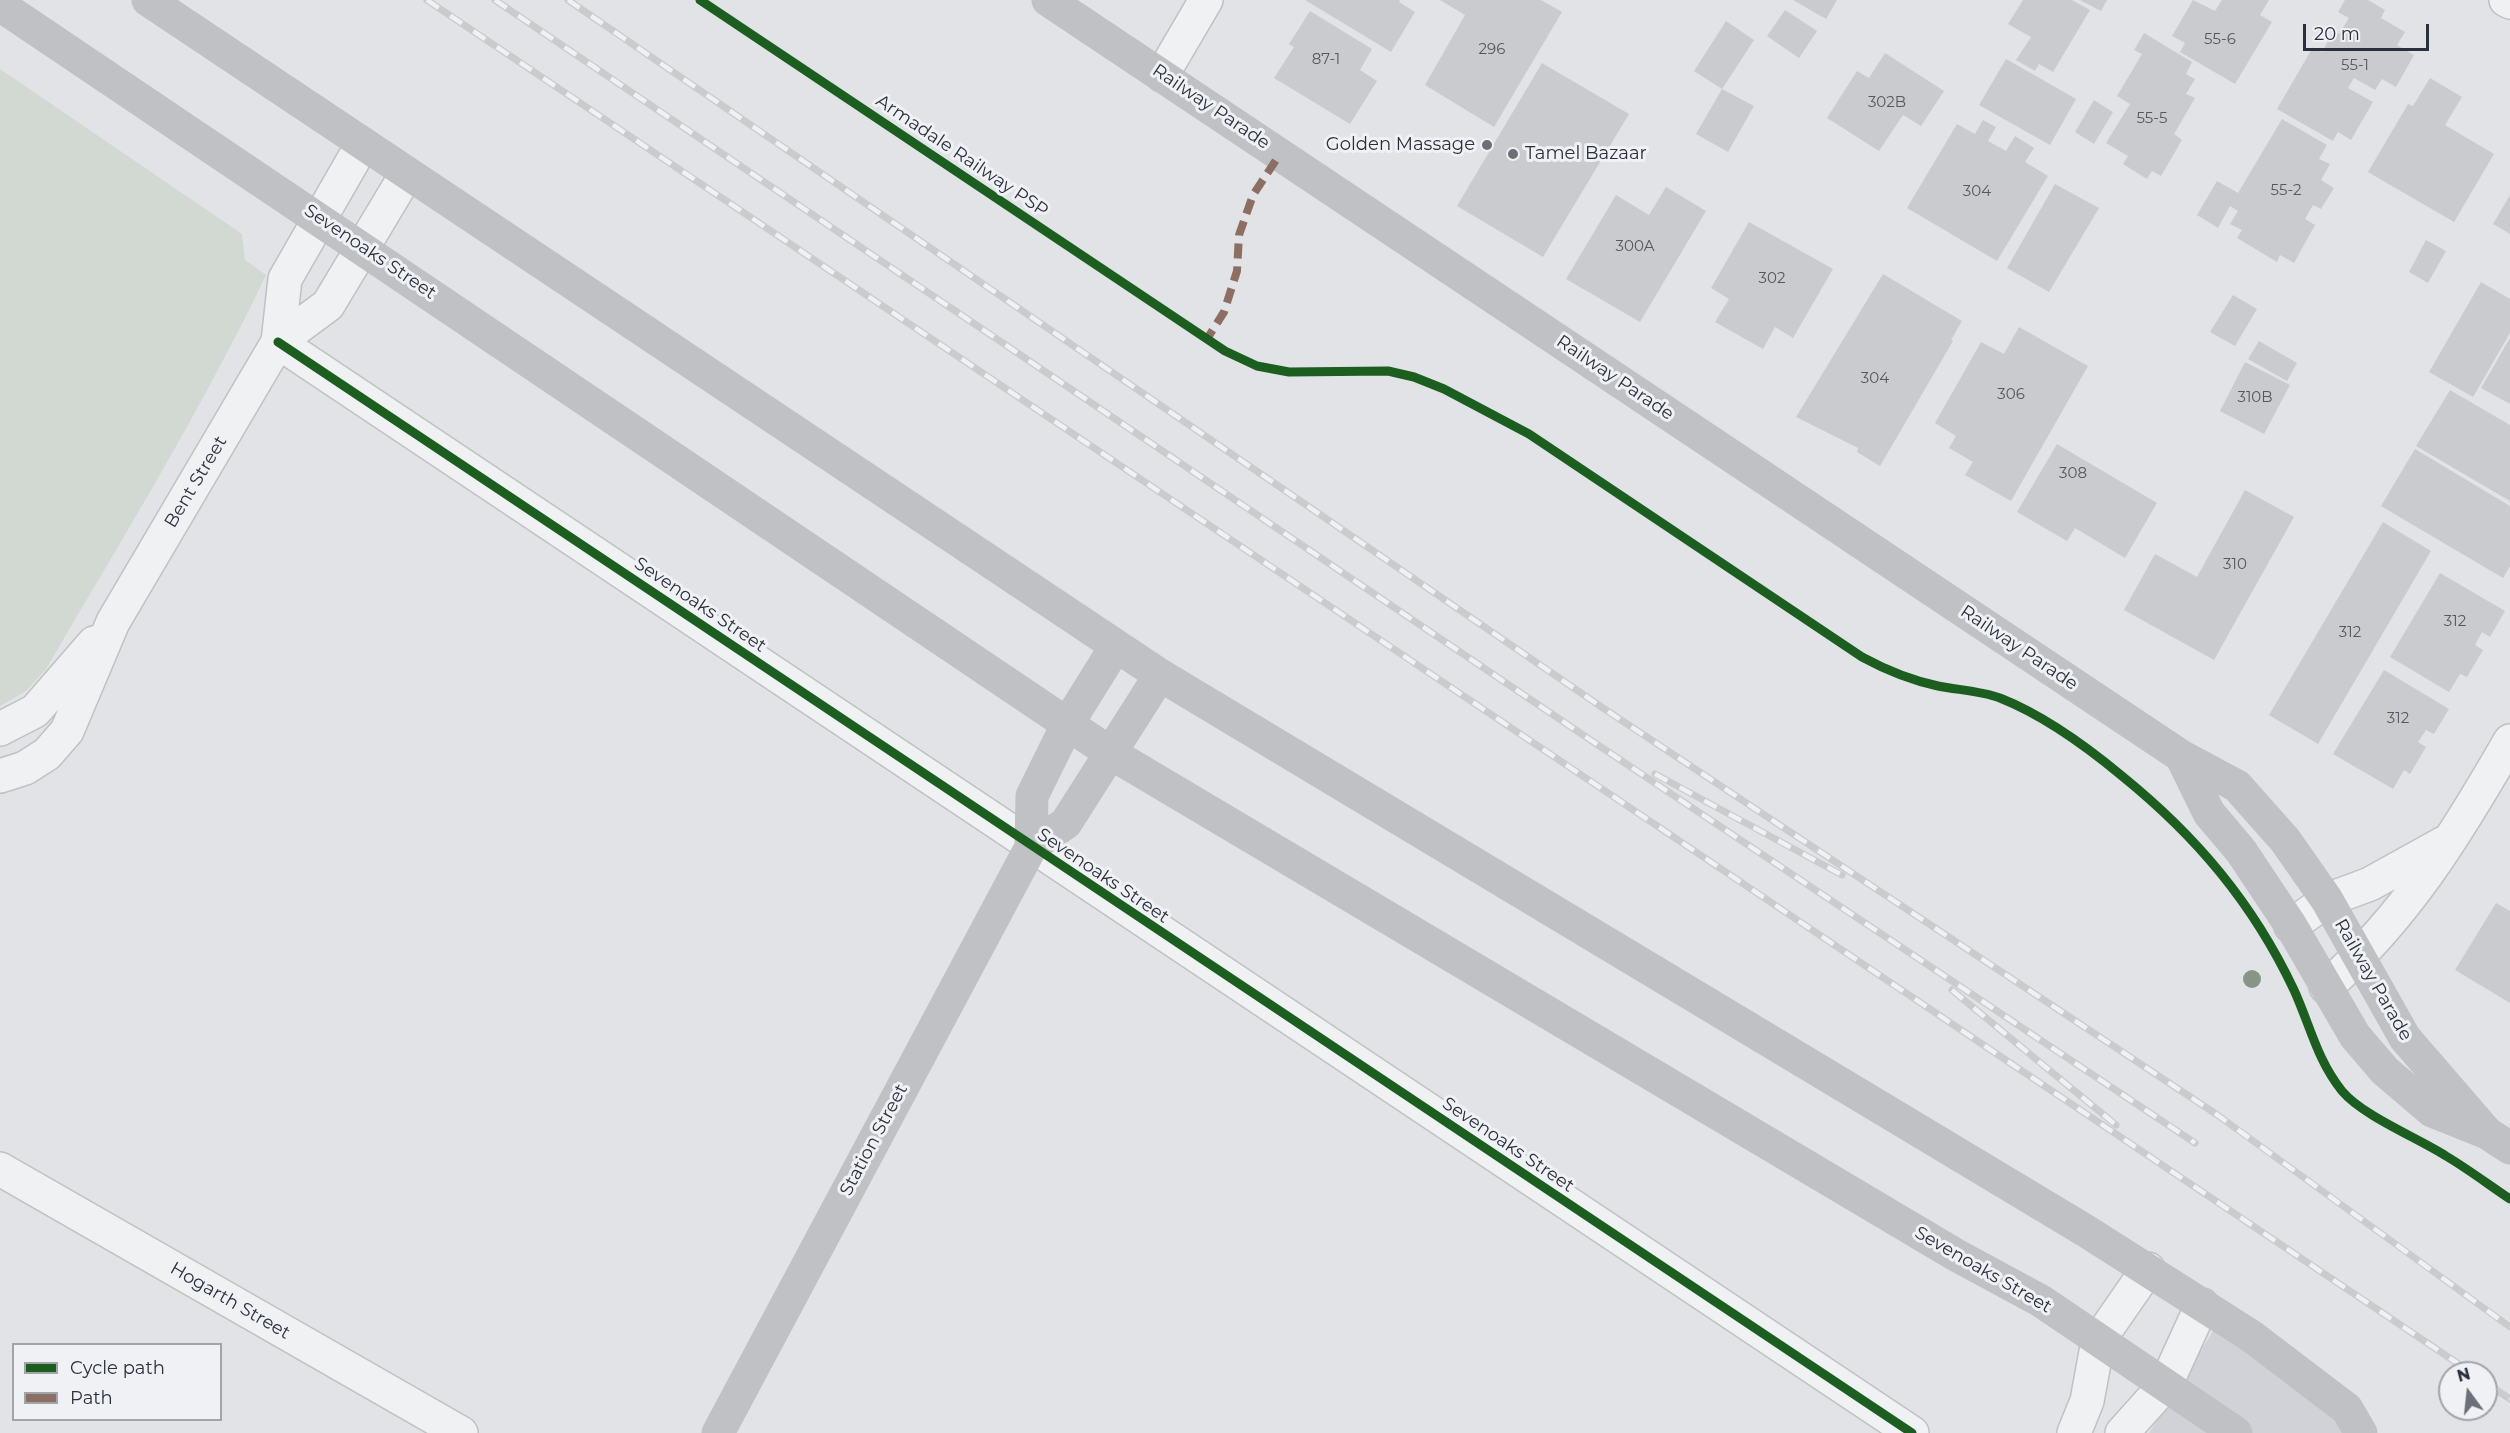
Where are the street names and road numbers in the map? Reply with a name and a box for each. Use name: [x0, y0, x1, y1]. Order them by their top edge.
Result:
street label: Railway Parade: [1148, 60, 1274, 154]
street label: Armadale Railway PSP: [872, 90, 1052, 222]
street label: Sevenoaks Street: [300, 200, 440, 304]
street label: Railway Parade: [1552, 331, 1678, 425]
street label: Bent Street: [160, 432, 232, 532]
street label: Sevenoaks Street: [630, 553, 770, 657]
street label: Railway Parade: [1956, 601, 2082, 695]
street label: Sevenoaks Street: [1033, 824, 1173, 928]
street label: Railway Parade: [2329, 915, 2417, 1045]
street label: Station Street: [836, 1080, 912, 1200]
street label: Sevenoaks Street: [1438, 1093, 1578, 1197]
street label: Sevenoaks Street: [1911, 1222, 2055, 1318]
street label: Hogarth Street: [166, 1258, 294, 1344]

